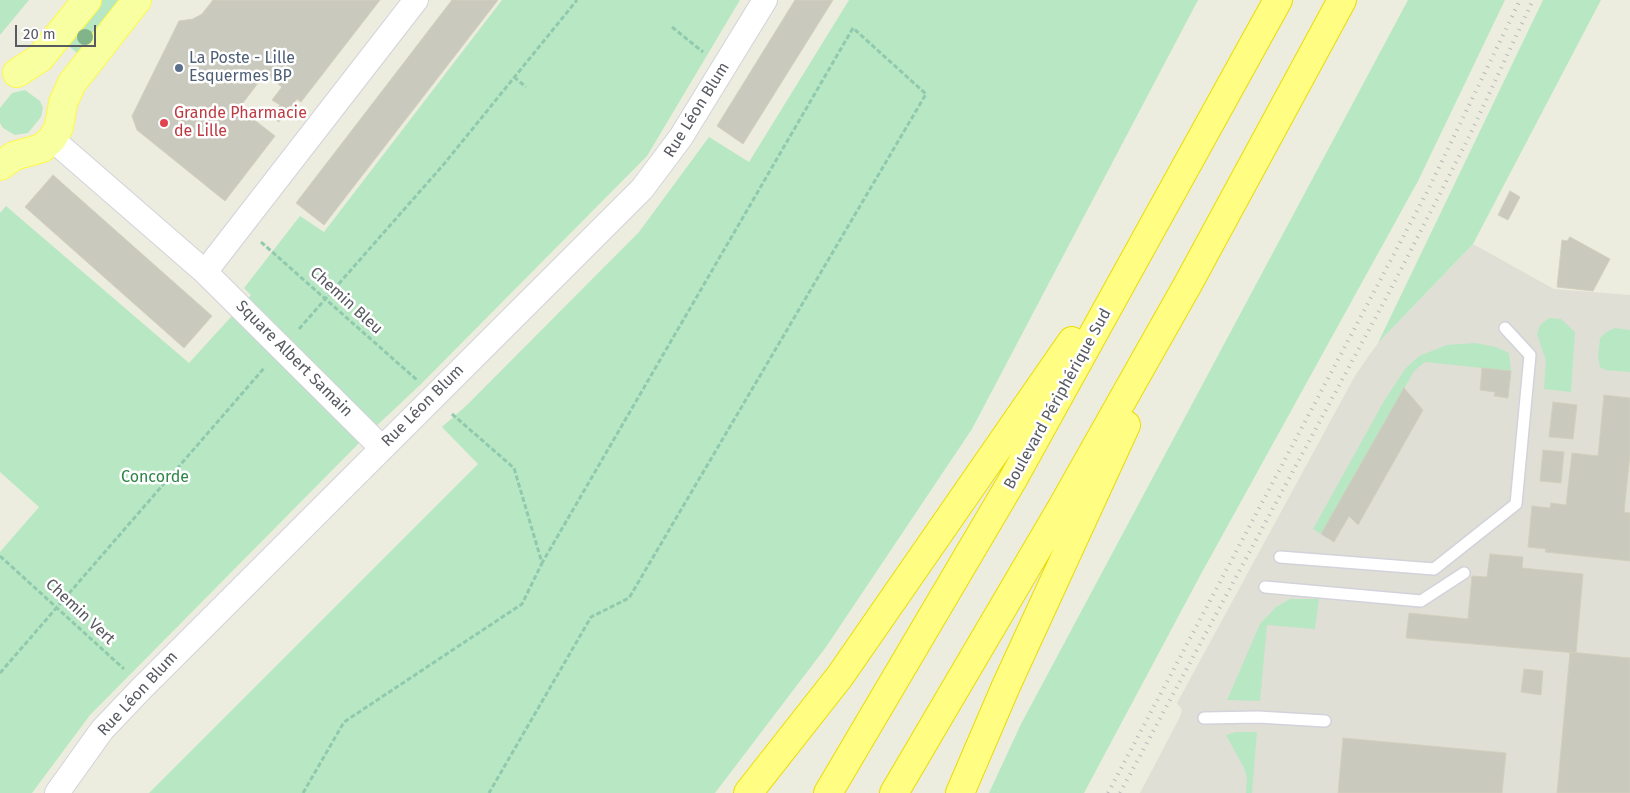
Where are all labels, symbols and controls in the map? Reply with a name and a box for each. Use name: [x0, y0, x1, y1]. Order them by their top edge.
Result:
scale bar: [18, 15, 99, 47]
text: 20 m: [23, 25, 56, 43]
place label: La Poste - Lille Esquermes BP: [189, 49, 295, 87]
street label: Rue Léon Blum: [660, 59, 734, 161]
marker: La Poste - Lille Esquermes BP: [173, 62, 185, 74]
place label: Grande Pharmacie de Lille: [174, 104, 307, 142]
marker: Grande Pharmacie de Lille: [158, 117, 170, 129]
street label: Chemin Bleu: [306, 263, 386, 339]
street label: Square Albert Samain: [232, 297, 356, 421]
street label: Boulevard Périphérique Sud: [1000, 305, 1116, 493]
street label: Rue Léon Blum: [378, 361, 468, 451]
park label: Concorde: [121, 468, 189, 488]
street label: Chemin Vert: [41, 575, 119, 649]
street label: Rue Léon Blum: [94, 648, 182, 740]

